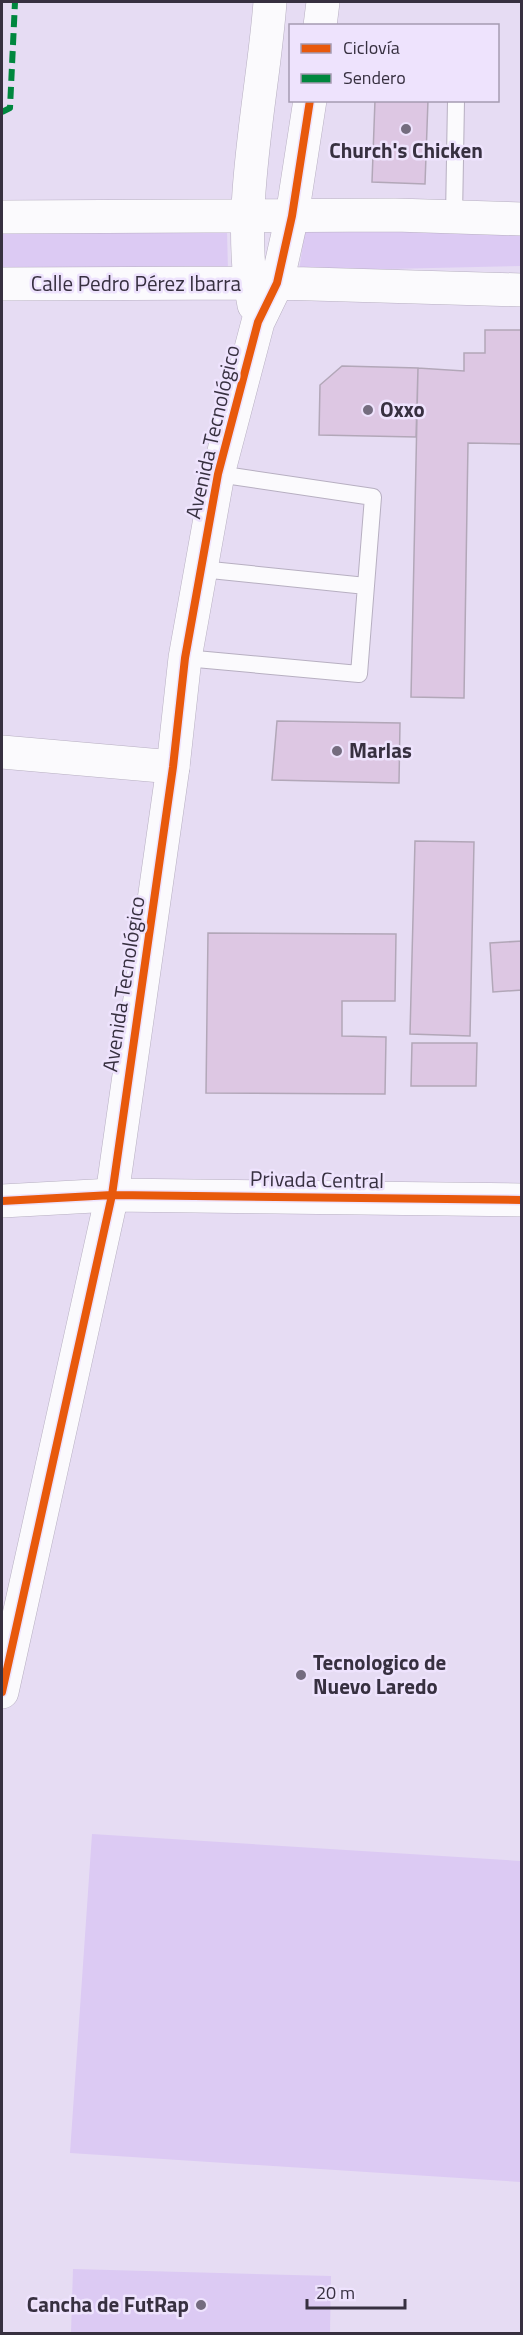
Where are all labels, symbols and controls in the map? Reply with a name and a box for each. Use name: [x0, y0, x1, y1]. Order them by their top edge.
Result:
legend: [289, 24, 499, 102]
text: Ciclovía: [343, 34, 400, 61]
text: Sendero: [343, 64, 406, 91]
marker: Church's Chicken: [399, 122, 413, 136]
place label: Church's Chicken: [329, 134, 483, 166]
street label: Calle Pedro Pérez Ibarra: [31, 267, 242, 299]
street label: Avenida Tecnológico: [176, 342, 248, 522]
place label: Oxxo: [380, 393, 425, 425]
marker: Oxxo: [361, 403, 375, 417]
place label: Marlas: [349, 734, 412, 766]
marker: Marlas: [330, 744, 344, 758]
street label: Avenida Tecnológico: [93, 894, 153, 1074]
street label: Privada Central: [250, 1162, 384, 1196]
place label: Tecnologico de Nuevo Laredo: [313, 1646, 446, 1702]
marker: Tecnologico de Nuevo Laredo: [294, 1668, 308, 1682]
scale bar: [307, 2272, 404, 2310]
text: 20 m: [316, 2279, 355, 2306]
place label: Cancha de FutRap: [27, 2288, 189, 2320]
marker: Cancha de FutRap: [194, 2298, 208, 2312]

